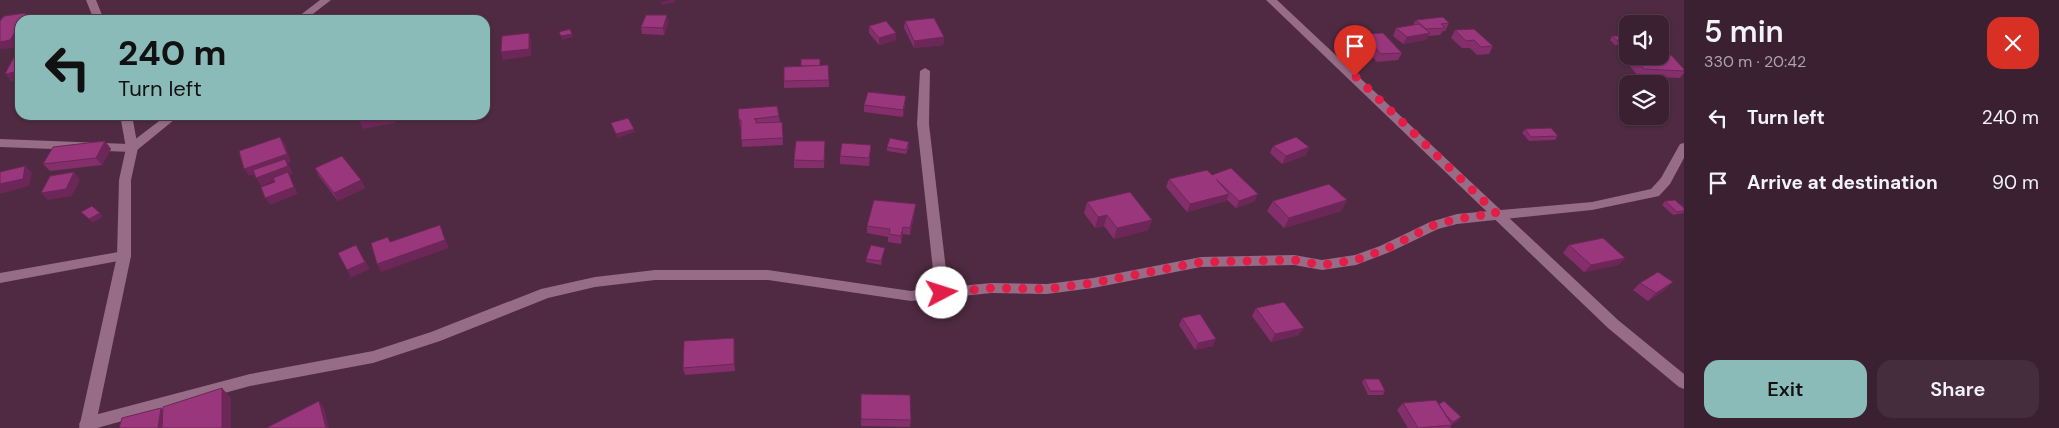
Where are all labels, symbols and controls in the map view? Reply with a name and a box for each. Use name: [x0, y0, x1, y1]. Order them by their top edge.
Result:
text: 5 min: [1704, 12, 1784, 51]
map controls: [1619, 15, 1669, 125]
button: sound: [1619, 15, 1669, 65]
button: close: [1987, 17, 2039, 69]
pin: [1334, 25, 1376, 76]
text: 240 m: [118, 30, 227, 76]
icon: arrive: [1341, 32, 1369, 60]
icon: left: [35, 35, 100, 100]
text: 330 m · 20:42: [1704, 51, 1806, 72]
text: Turn left: [118, 74, 202, 103]
button: layers: [1619, 75, 1669, 125]
icon: left: [1704, 104, 1732, 132]
text: Turn left: [1747, 105, 1825, 130]
text: 240 m: [1982, 105, 2039, 130]
icon: arrive: [1704, 169, 1732, 197]
text: Arrive at destination: [1747, 170, 1938, 195]
text: 90 m: [1992, 170, 2039, 195]
position arrow: [915, 266, 967, 318]
button: Exit: [1704, 360, 1867, 418]
button: Share: [1877, 360, 2039, 418]

